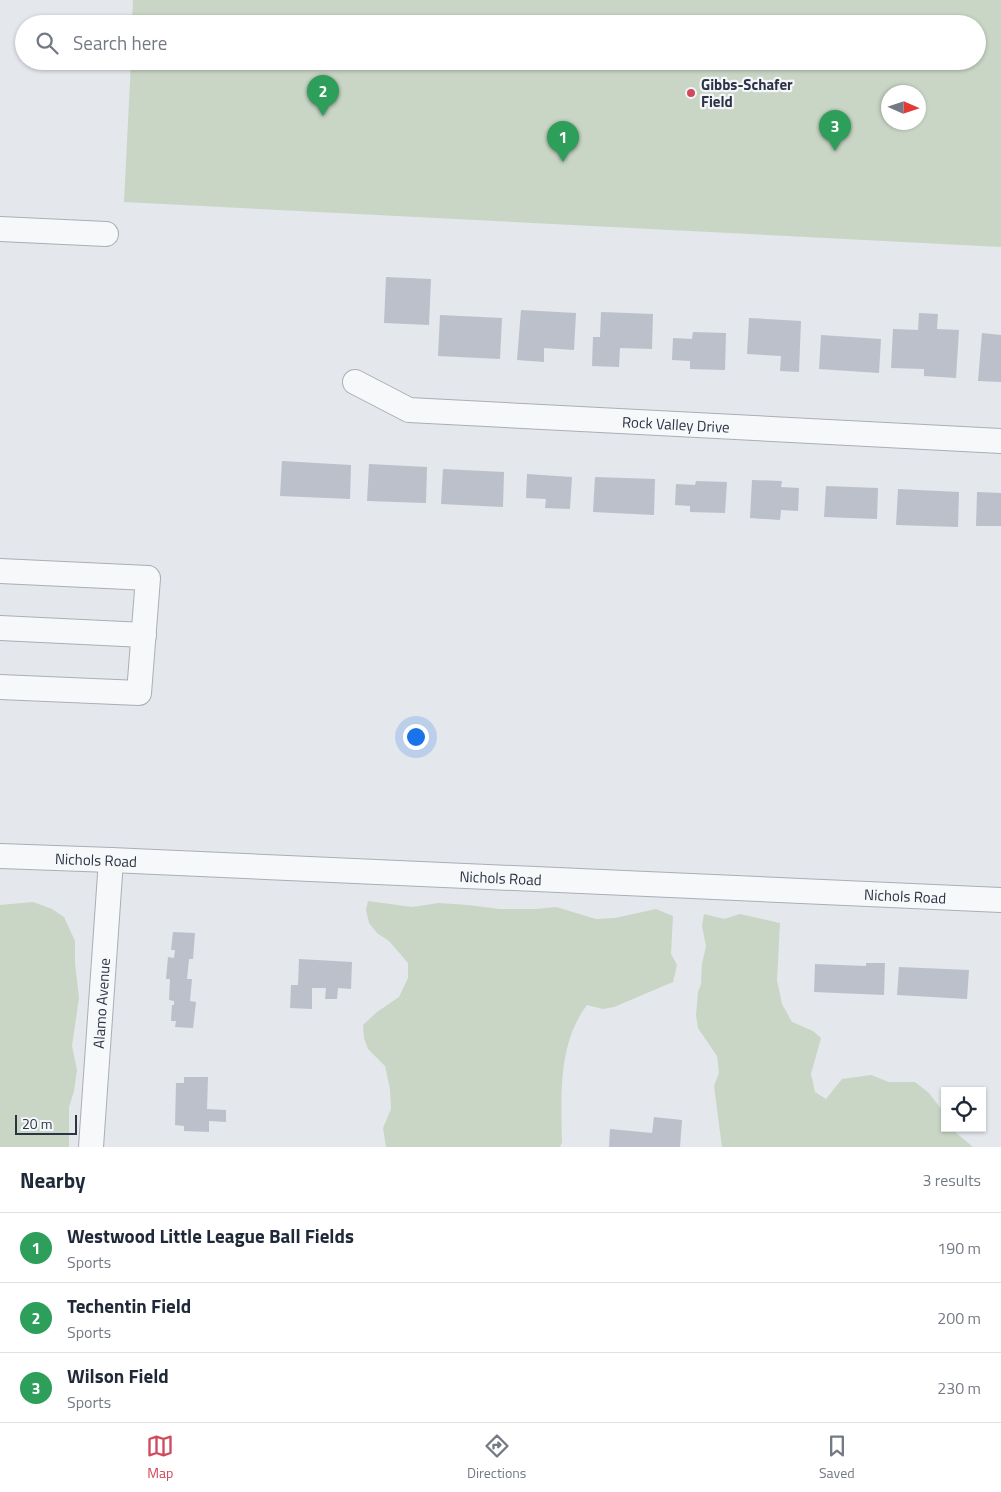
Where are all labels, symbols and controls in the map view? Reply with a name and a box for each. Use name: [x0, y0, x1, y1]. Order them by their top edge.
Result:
search box: [15, 15, 986, 70]
text: Search here: [73, 28, 167, 57]
icon: search: [33, 29, 61, 57]
place label: Gibbs-Schafer Field: [701, 73, 793, 113]
pin: 2: [307, 75, 339, 116]
north arrow: [881, 85, 926, 130]
marker: Gibbs-Schafer Field: [685, 87, 697, 99]
pin: 3: [819, 110, 851, 151]
pin: 1: [547, 121, 579, 162]
street label: Rock Valley Drive: [621, 410, 730, 438]
your location: [403, 724, 429, 750]
street label: Nichols Road: [54, 846, 138, 873]
street label: Nichols Road: [459, 864, 542, 891]
street label: Nichols Road: [864, 882, 947, 909]
street label: Alamo Avenue: [86, 957, 116, 1049]
map controls: [941, 1087, 986, 1132]
button: locate: [941, 1087, 986, 1132]
scale bar: [15, 1112, 78, 1135]
text: 20 m: [22, 1113, 52, 1134]
text: Nearby: [20, 1164, 85, 1196]
text: 3 results: [922, 1168, 981, 1192]
text: Westwood Little League Ball Fields: [67, 1221, 354, 1250]
text: 1: [32, 1236, 40, 1260]
text: 190 m: [937, 1236, 981, 1260]
text: Sports: [67, 1250, 111, 1274]
text: Techentin Field: [67, 1291, 191, 1320]
text: 2: [32, 1306, 40, 1330]
text: 200 m: [937, 1306, 981, 1330]
text: Sports: [67, 1320, 111, 1344]
text: Wilson Field: [67, 1361, 169, 1390]
text: 3: [32, 1376, 40, 1400]
text: 230 m: [937, 1376, 981, 1400]
text: Sports: [67, 1390, 111, 1414]
tab: Map: [146, 1432, 174, 1483]
tab: Directions: [467, 1432, 526, 1483]
tab: Saved: [819, 1432, 855, 1483]

